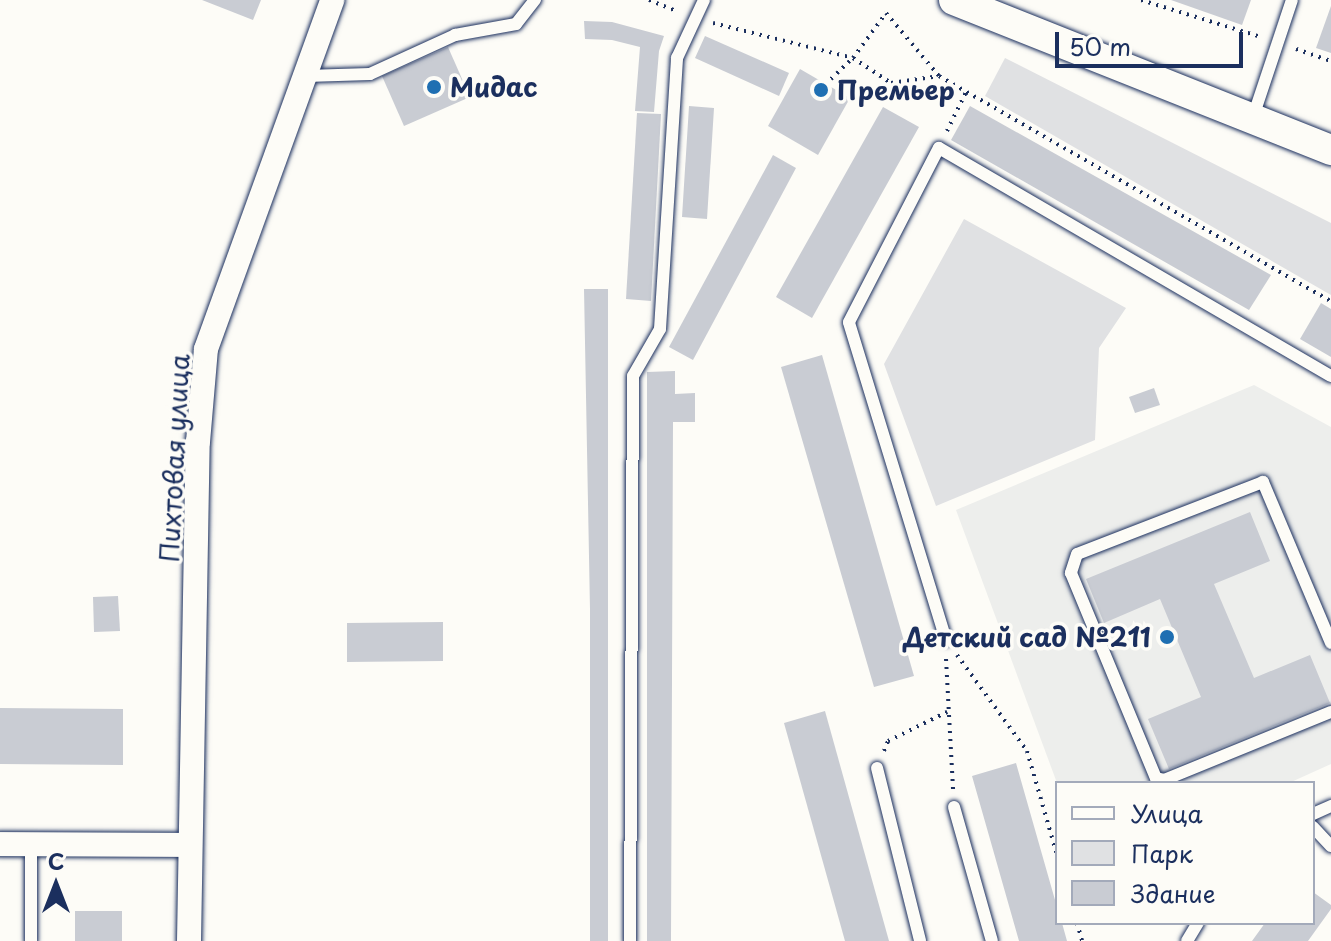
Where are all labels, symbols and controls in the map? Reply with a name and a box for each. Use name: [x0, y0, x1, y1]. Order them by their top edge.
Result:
scale bar: [1059, 16, 1247, 66]
text: 50 m: [1069, 28, 1131, 64]
place label: Мидас: [450, 71, 538, 103]
place label: Премьер: [837, 74, 955, 106]
marker: Мидас: [425, 78, 443, 96]
marker: Премьер: [812, 81, 830, 99]
street label: Пихтовая улица: [153, 353, 195, 563]
place label: Детский сад №211: [902, 621, 1151, 653]
marker: Детский сад №211: [1158, 628, 1176, 646]
legend: [1055, 781, 1315, 925]
text: Улица: [1131, 795, 1203, 831]
text: Парк: [1131, 835, 1193, 871]
text: С: [48, 844, 64, 877]
north arrow: [16, 845, 96, 925]
text: Здание: [1131, 875, 1216, 911]

